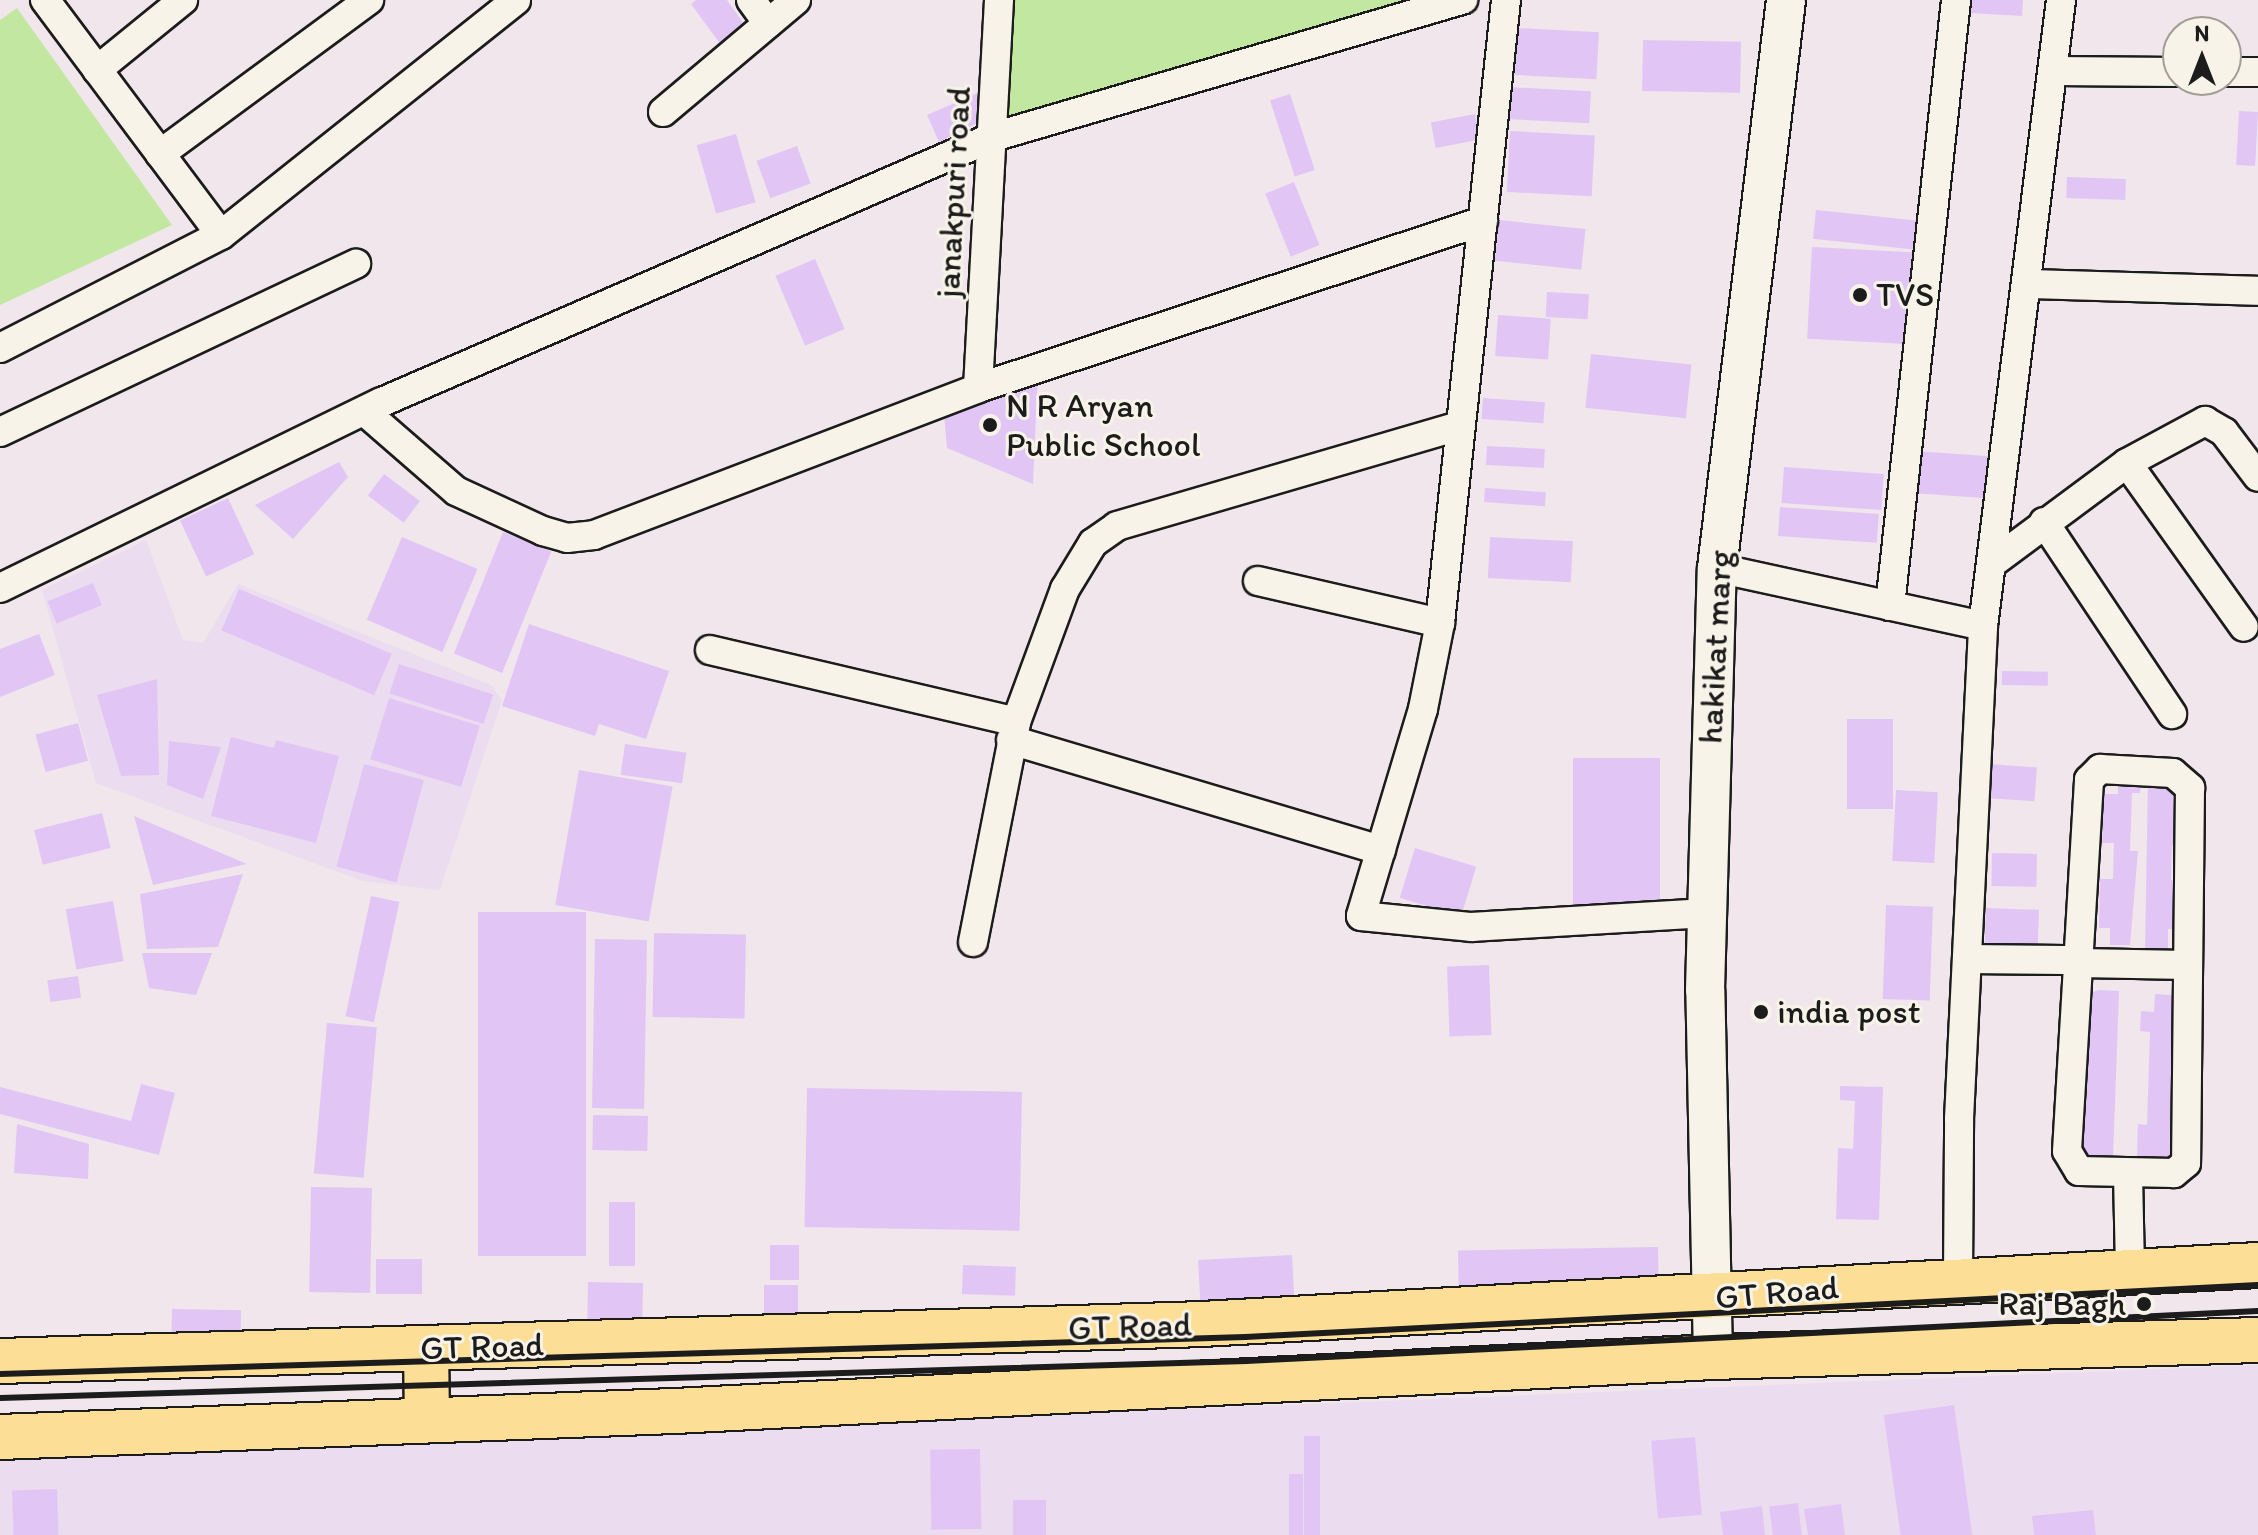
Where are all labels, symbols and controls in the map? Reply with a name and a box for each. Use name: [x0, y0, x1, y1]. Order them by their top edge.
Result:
north arrow: [2162, 16, 2242, 96]
text: N: [2195, 20, 2209, 47]
street label: janakpuri road: [927, 86, 979, 298]
place label: TVS: [1876, 275, 1934, 315]
marker: TVS: [1851, 286, 1869, 304]
place label: N R Aryan Public School: [1006, 385, 1201, 464]
marker: N R Aryan Public School: [981, 416, 999, 434]
street label: hakikat marg: [1690, 549, 1740, 745]
place label: india post: [1777, 992, 1920, 1032]
marker: india post: [1752, 1003, 1770, 1021]
street label: GT Road: [1714, 1266, 1840, 1318]
place label: Raj Bagh: [1997, 1284, 2126, 1324]
marker: Raj Bagh: [2133, 1293, 2155, 1315]
street label: GT Road: [1068, 1303, 1192, 1349]
street label: GT Road: [420, 1323, 544, 1369]

